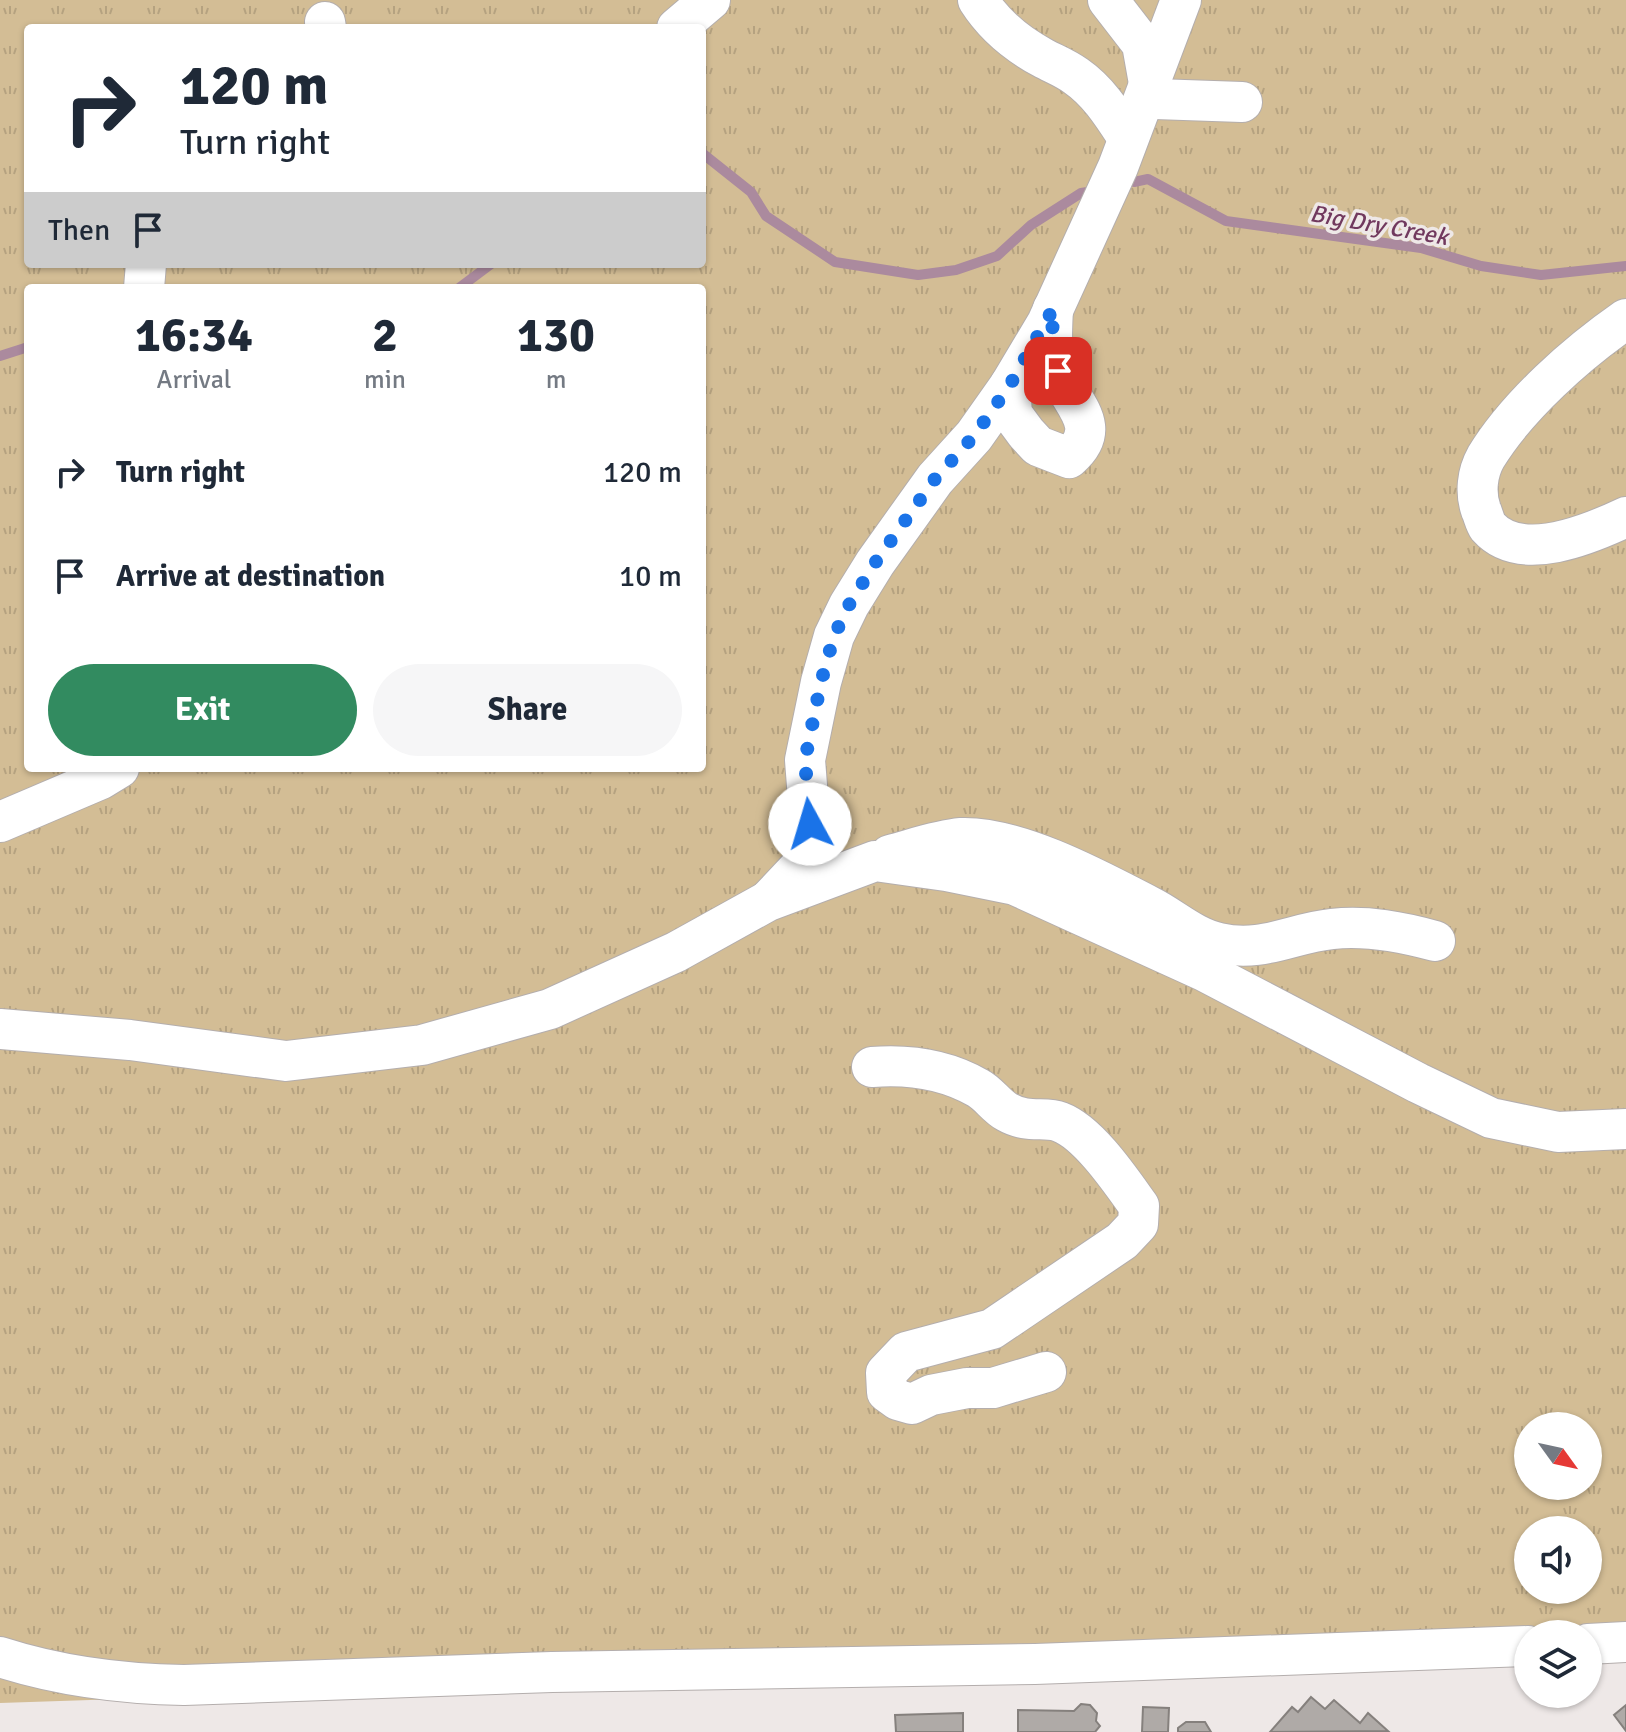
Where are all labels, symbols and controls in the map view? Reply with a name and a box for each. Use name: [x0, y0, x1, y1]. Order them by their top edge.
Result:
text: 120 m: [180, 51, 328, 120]
icon: right: [48, 56, 152, 160]
text: Turn right: [180, 120, 330, 165]
water label: Big Dry Creek: [1308, 198, 1452, 252]
icon: arrive: [126, 208, 170, 252]
text: Then: [48, 212, 110, 249]
text: 16:34: [135, 306, 253, 365]
text: 2: [372, 306, 398, 365]
text: 130: [517, 306, 595, 365]
pin: [1024, 337, 1092, 405]
icon: arrive: [1036, 349, 1080, 393]
text: Arrival: [157, 364, 231, 396]
text: min: [364, 364, 406, 396]
text: m: [546, 364, 566, 396]
icon: right: [48, 450, 92, 494]
text: Turn right: [116, 454, 245, 491]
text: 120 m: [603, 454, 682, 491]
icon: arrive: [48, 554, 92, 598]
text: Arrive at destination: [116, 558, 385, 595]
text: 10 m: [619, 558, 682, 595]
button: Exit: [48, 664, 357, 756]
button: Share: [373, 664, 682, 756]
position arrow: [768, 782, 852, 866]
north arrow: [1514, 1412, 1602, 1500]
map controls: [1514, 1412, 1602, 1708]
button: sound: [1514, 1516, 1602, 1604]
button: layers: [1514, 1620, 1602, 1708]

